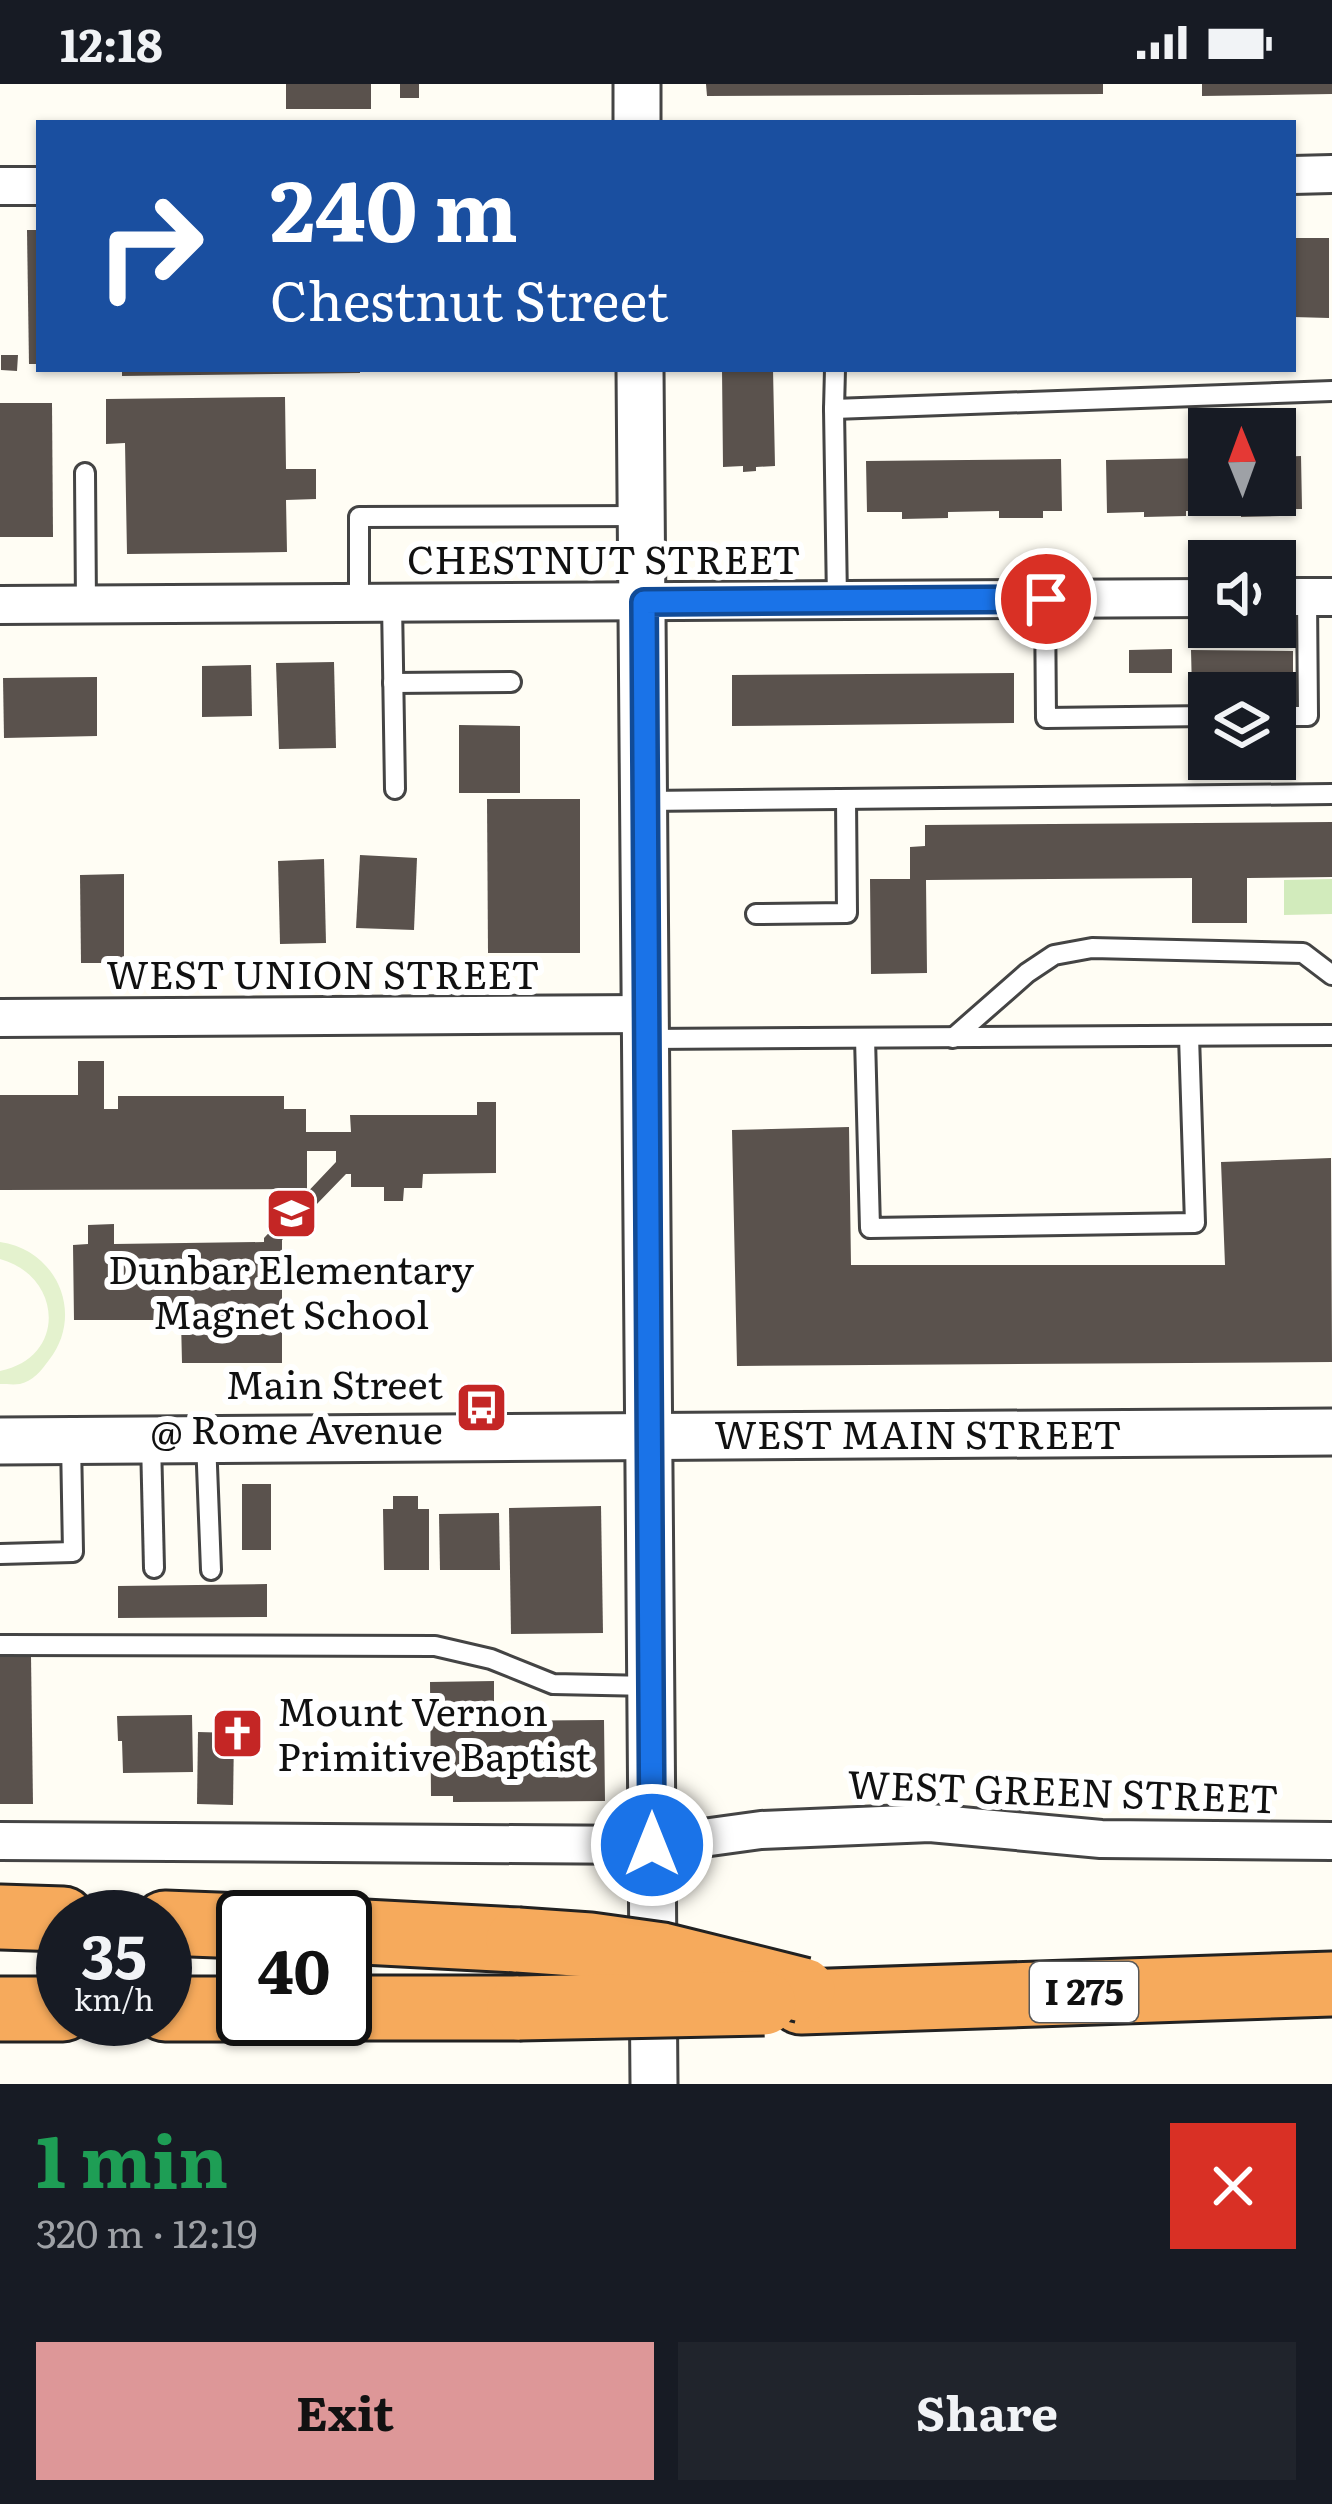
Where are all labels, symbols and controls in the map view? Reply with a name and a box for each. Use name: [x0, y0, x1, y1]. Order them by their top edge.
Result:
text: 12:18: [60, 9, 163, 76]
text: 240 m: [270, 143, 518, 268]
icon: right: [72, 168, 228, 324]
text: Chestnut Street: [270, 257, 669, 338]
north arrow: [1188, 408, 1296, 516]
map controls: [1188, 408, 1296, 780]
street label: CHESTNUT STREET: [407, 528, 801, 586]
button: sound: [1188, 540, 1296, 648]
pin: [995, 548, 1097, 650]
icon: arrive: [1013, 566, 1079, 632]
button: layers: [1188, 672, 1296, 780]
street label: WEST UNION STREET: [106, 943, 540, 1001]
school or university icon: Dunbar Elementary Magnet School: [263, 1185, 319, 1241]
place label: Dunbar Elementary Magnet School: [108, 1238, 475, 1341]
place label: Main Street @ Rome Avenue: [150, 1353, 443, 1456]
bus stop icon: Main Street @ Rome Avenue: [454, 1379, 510, 1435]
street label: WEST MAIN STREET: [714, 1403, 1122, 1461]
place label: Mount Vernon Primitive Baptist: [277, 1680, 591, 1783]
church icon: Mount Vernon Primitive Baptist: [210, 1706, 266, 1762]
street label: WEST GREEN STREET: [847, 1752, 1280, 1826]
position arrow: [589, 1782, 715, 1908]
speed limit sign: 40: [216, 1890, 372, 2046]
text: 35: [81, 1908, 147, 1997]
road number: I 275: [1030, 1962, 1138, 2022]
text: km/h: [74, 1976, 154, 2020]
text: 1 min: [36, 2103, 228, 2210]
button: close: [1170, 2123, 1296, 2249]
text: 320 m · 12:19: [36, 2202, 257, 2260]
button: Exit: [36, 2342, 654, 2480]
button: Share: [678, 2342, 1296, 2480]

